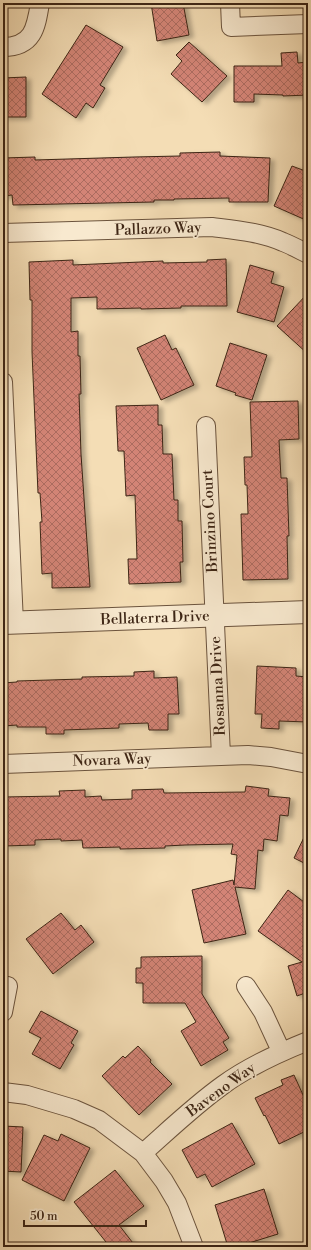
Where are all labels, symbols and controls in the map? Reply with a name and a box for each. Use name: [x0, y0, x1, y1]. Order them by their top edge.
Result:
street label: Pallazzo Way: [114, 218, 202, 240]
street label: Brinzino Court: [198, 468, 222, 574]
street label: Bellaterra Drive: [99, 607, 210, 629]
street label: Rosanna Drive: [206, 636, 230, 736]
street label: Novara Way: [72, 749, 152, 771]
street label: Baveno Way: [182, 1058, 260, 1122]
scale bar: [24, 1202, 146, 1228]
text: 50 m: [30, 1209, 58, 1224]

